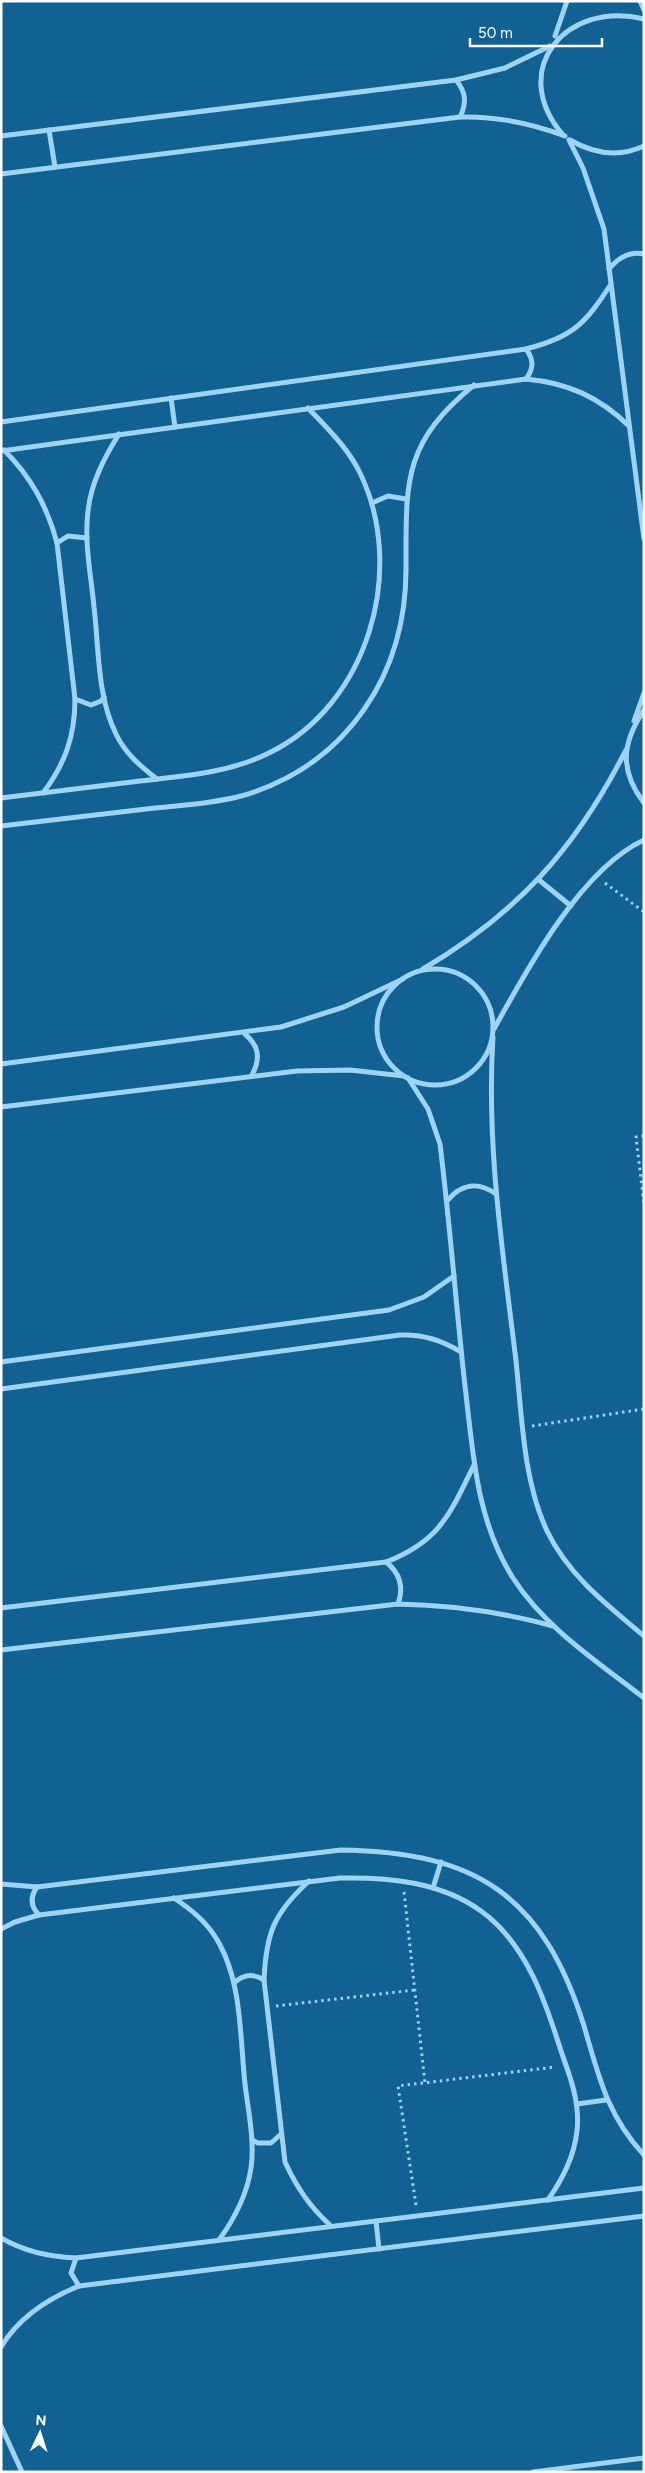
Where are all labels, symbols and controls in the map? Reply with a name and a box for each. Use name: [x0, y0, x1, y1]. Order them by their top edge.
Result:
scale bar: [470, 15, 602, 47]
text: 50 m: [478, 24, 513, 42]
north arrow: [15, 2408, 65, 2458]
text: N: [35, 2412, 47, 2429]

